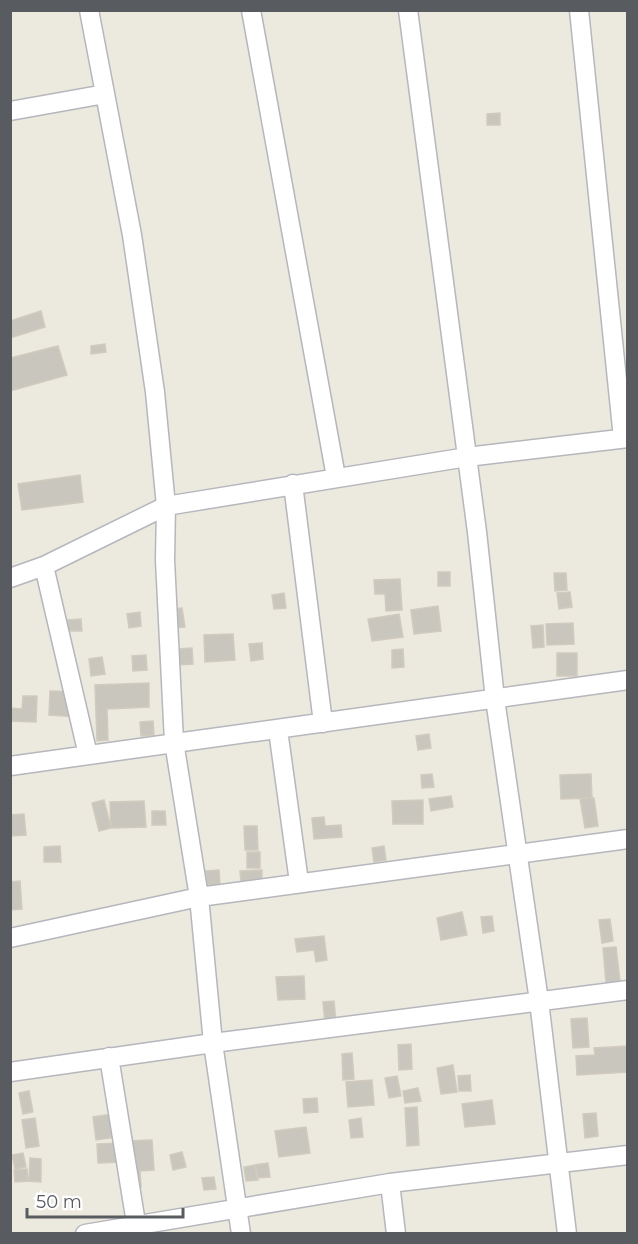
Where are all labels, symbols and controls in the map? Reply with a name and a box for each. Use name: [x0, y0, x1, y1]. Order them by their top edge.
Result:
scale bar: [27, 1181, 183, 1219]
text: 50 m: [36, 1191, 82, 1213]

